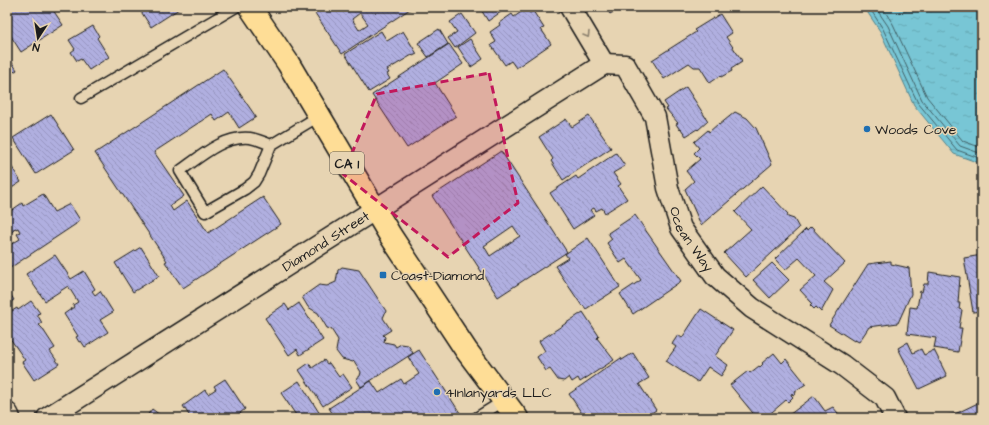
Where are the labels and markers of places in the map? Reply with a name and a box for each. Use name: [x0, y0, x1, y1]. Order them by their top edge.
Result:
place label: Woods Cove: [875, 120, 957, 140]
marker: Woods Cove: [862, 124, 872, 134]
place label: Coast-Diamond: [391, 266, 484, 286]
marker: Coast-Diamond: [378, 270, 388, 280]
place label: 4Inlanyards LLC: [445, 383, 552, 403]
marker: 4Inlanyards LLC: [432, 387, 442, 397]

